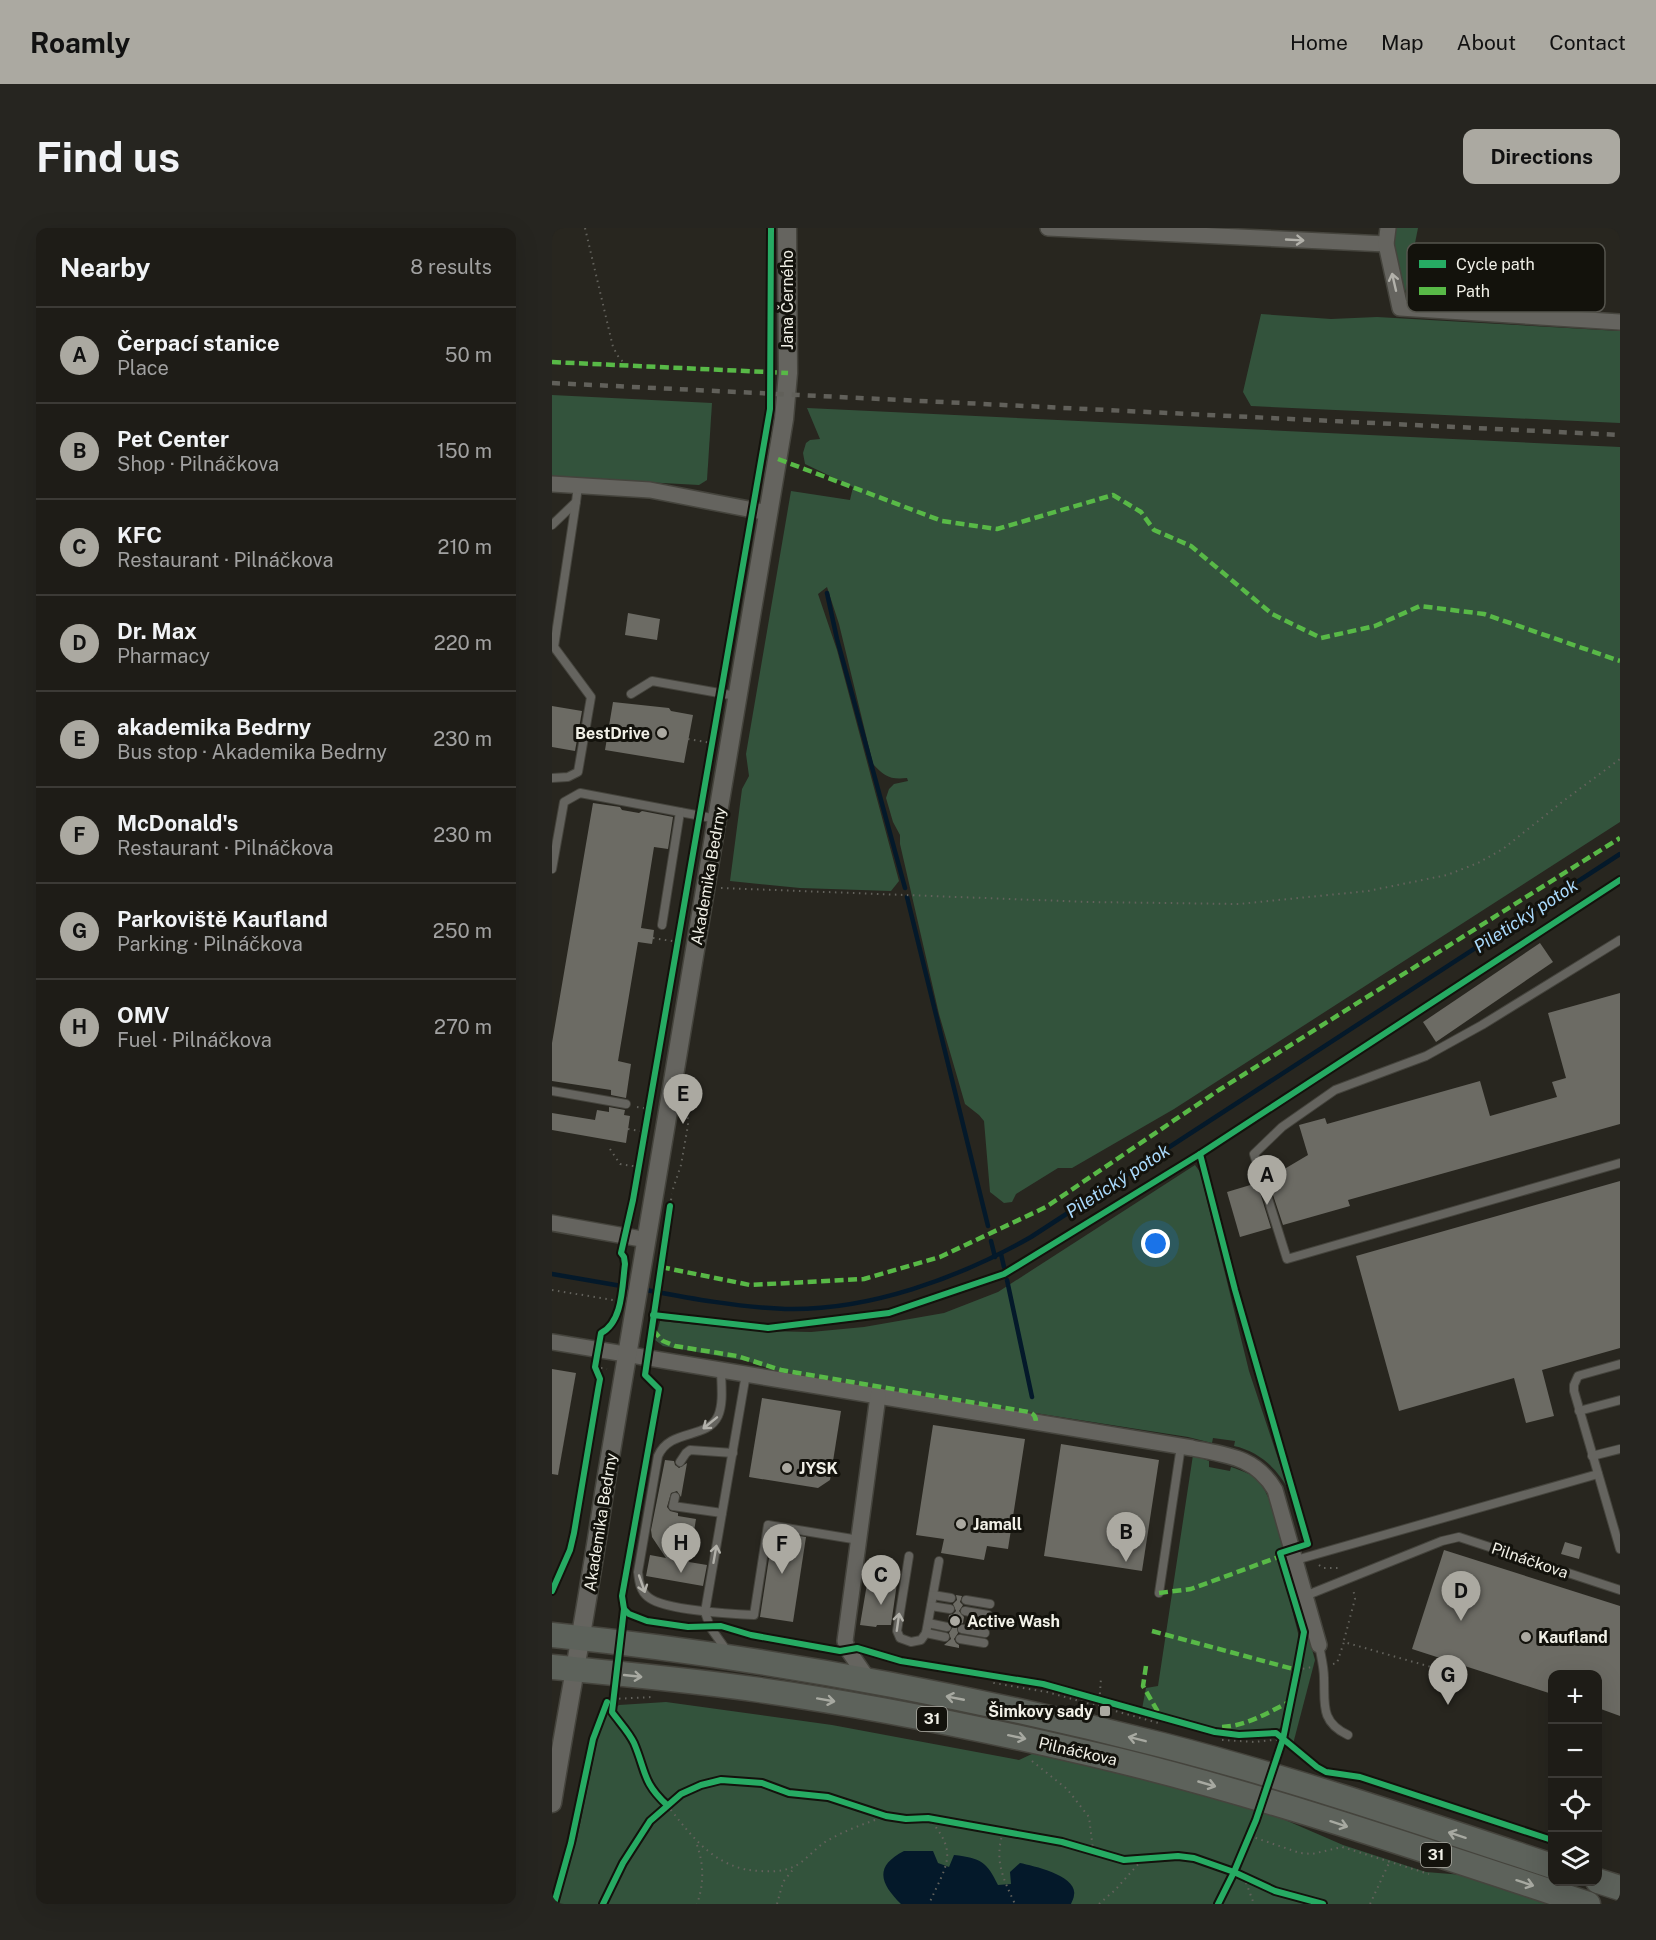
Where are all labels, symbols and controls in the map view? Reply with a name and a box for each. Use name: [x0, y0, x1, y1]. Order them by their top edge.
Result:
text: Roamly: [30, 26, 130, 59]
text: Home: [1290, 30, 1348, 55]
text: Map: [1381, 30, 1424, 55]
text: About: [1457, 30, 1516, 55]
text: Contact: [1549, 30, 1626, 55]
button: Directions: [1463, 129, 1620, 184]
text: Find us: [36, 132, 180, 181]
one-way arrow: [1285, 234, 1305, 245]
legend: [1407, 243, 1605, 312]
street label: Jana Černého: [777, 250, 797, 350]
text: Nearby: [60, 252, 150, 283]
text: 8 results: [410, 255, 492, 279]
text: Cycle path: [1456, 255, 1535, 274]
one-way arrow: [1388, 272, 1400, 291]
text: Path: [1456, 282, 1490, 301]
text: Čerpací stanice: [117, 330, 280, 356]
text: A: [72, 343, 87, 367]
text: 50 m: [445, 343, 492, 367]
text: Place: [117, 356, 169, 380]
text: Pet Center: [117, 426, 229, 452]
text: B: [73, 439, 86, 463]
text: 150 m: [437, 439, 492, 463]
text: Shop · Pilnáčkova: [117, 452, 279, 476]
text: KFC: [117, 522, 162, 548]
text: C: [72, 535, 87, 559]
text: 210 m: [438, 535, 492, 559]
text: Restaurant · Pilnáčkova: [117, 548, 333, 572]
text: Dr. Max: [117, 618, 197, 644]
text: D: [72, 631, 87, 655]
text: 220 m: [434, 631, 492, 655]
text: Pharmacy: [117, 644, 210, 668]
text: akademika Bedrny: [117, 714, 311, 740]
place label: BestDrive: [575, 724, 650, 743]
marker: BestDrive: [655, 726, 669, 740]
text: E: [73, 727, 86, 751]
text: 230 m: [433, 727, 492, 751]
text: Bus stop · Akademika Bedrny: [117, 740, 387, 764]
street label: Akademika Bedrny: [687, 805, 730, 947]
text: McDonald's: [117, 810, 238, 836]
text: F: [73, 823, 86, 847]
text: 230 m: [433, 823, 492, 847]
text: Restaurant · Pilnáčkova: [117, 836, 333, 860]
water label: Piletický potok: [1470, 874, 1582, 957]
text: Parkoviště Kaufland: [117, 906, 328, 932]
text: G: [72, 919, 87, 943]
text: 250 m: [433, 919, 492, 943]
text: Parking · Pilnáčkova: [117, 932, 303, 956]
text: OMV: [117, 1002, 169, 1028]
text: H: [72, 1015, 87, 1039]
text: 270 m: [434, 1015, 492, 1039]
text: Fuel · Pilnáčkova: [117, 1028, 272, 1052]
pin: E: [664, 1074, 702, 1124]
water label: Piletický potok: [1062, 1139, 1174, 1222]
pin: A: [1248, 1156, 1286, 1205]
your location: [1141, 1229, 1170, 1258]
one-way arrow: [702, 1417, 718, 1430]
street label: Akademika Bedrny: [580, 1451, 621, 1593]
place label: JYSK: [799, 1459, 838, 1478]
marker: JYSK: [780, 1461, 794, 1475]
pin: B: [1106, 1512, 1146, 1562]
place label: Jamall: [973, 1515, 1022, 1534]
marker: Jamall: [954, 1517, 968, 1531]
pin: H: [662, 1524, 700, 1573]
pin: F: [762, 1524, 802, 1574]
street label: Pilnáčkova: [1489, 1538, 1571, 1582]
one-way arrow: [710, 1545, 721, 1565]
pin: C: [862, 1556, 900, 1605]
pin: D: [1442, 1572, 1480, 1621]
one-way arrow: [637, 1575, 648, 1593]
place label: Active Wash: [967, 1612, 1060, 1631]
one-way arrow: [893, 1613, 904, 1633]
marker: Active Wash: [948, 1614, 962, 1628]
place label: Kaufland: [1538, 1628, 1608, 1647]
marker: Kaufland: [1519, 1630, 1533, 1644]
pin: G: [1428, 1656, 1468, 1705]
map controls: [1548, 1670, 1602, 1886]
button: +: [1548, 1670, 1602, 1724]
one-way arrow: [622, 1671, 642, 1682]
one-way arrow: [945, 1692, 965, 1703]
one-way arrow: [816, 1695, 835, 1706]
place label: Šimkovy sady: [988, 1701, 1093, 1721]
marker: Šimkovy sady: [1098, 1704, 1112, 1718]
road number: 31: [917, 1707, 947, 1731]
button: −: [1548, 1724, 1602, 1778]
one-way arrow: [1007, 1732, 1027, 1743]
street label: Pilnáčkova: [1037, 1733, 1119, 1770]
one-way arrow: [1128, 1733, 1147, 1745]
button: locate: [1548, 1778, 1602, 1832]
one-way arrow: [1197, 1779, 1216, 1790]
one-way arrow: [1329, 1819, 1348, 1830]
one-way arrow: [1448, 1828, 1467, 1839]
button: layers: [1548, 1832, 1602, 1886]
road number: 31: [1421, 1843, 1451, 1867]
one-way arrow: [1515, 1879, 1534, 1890]

